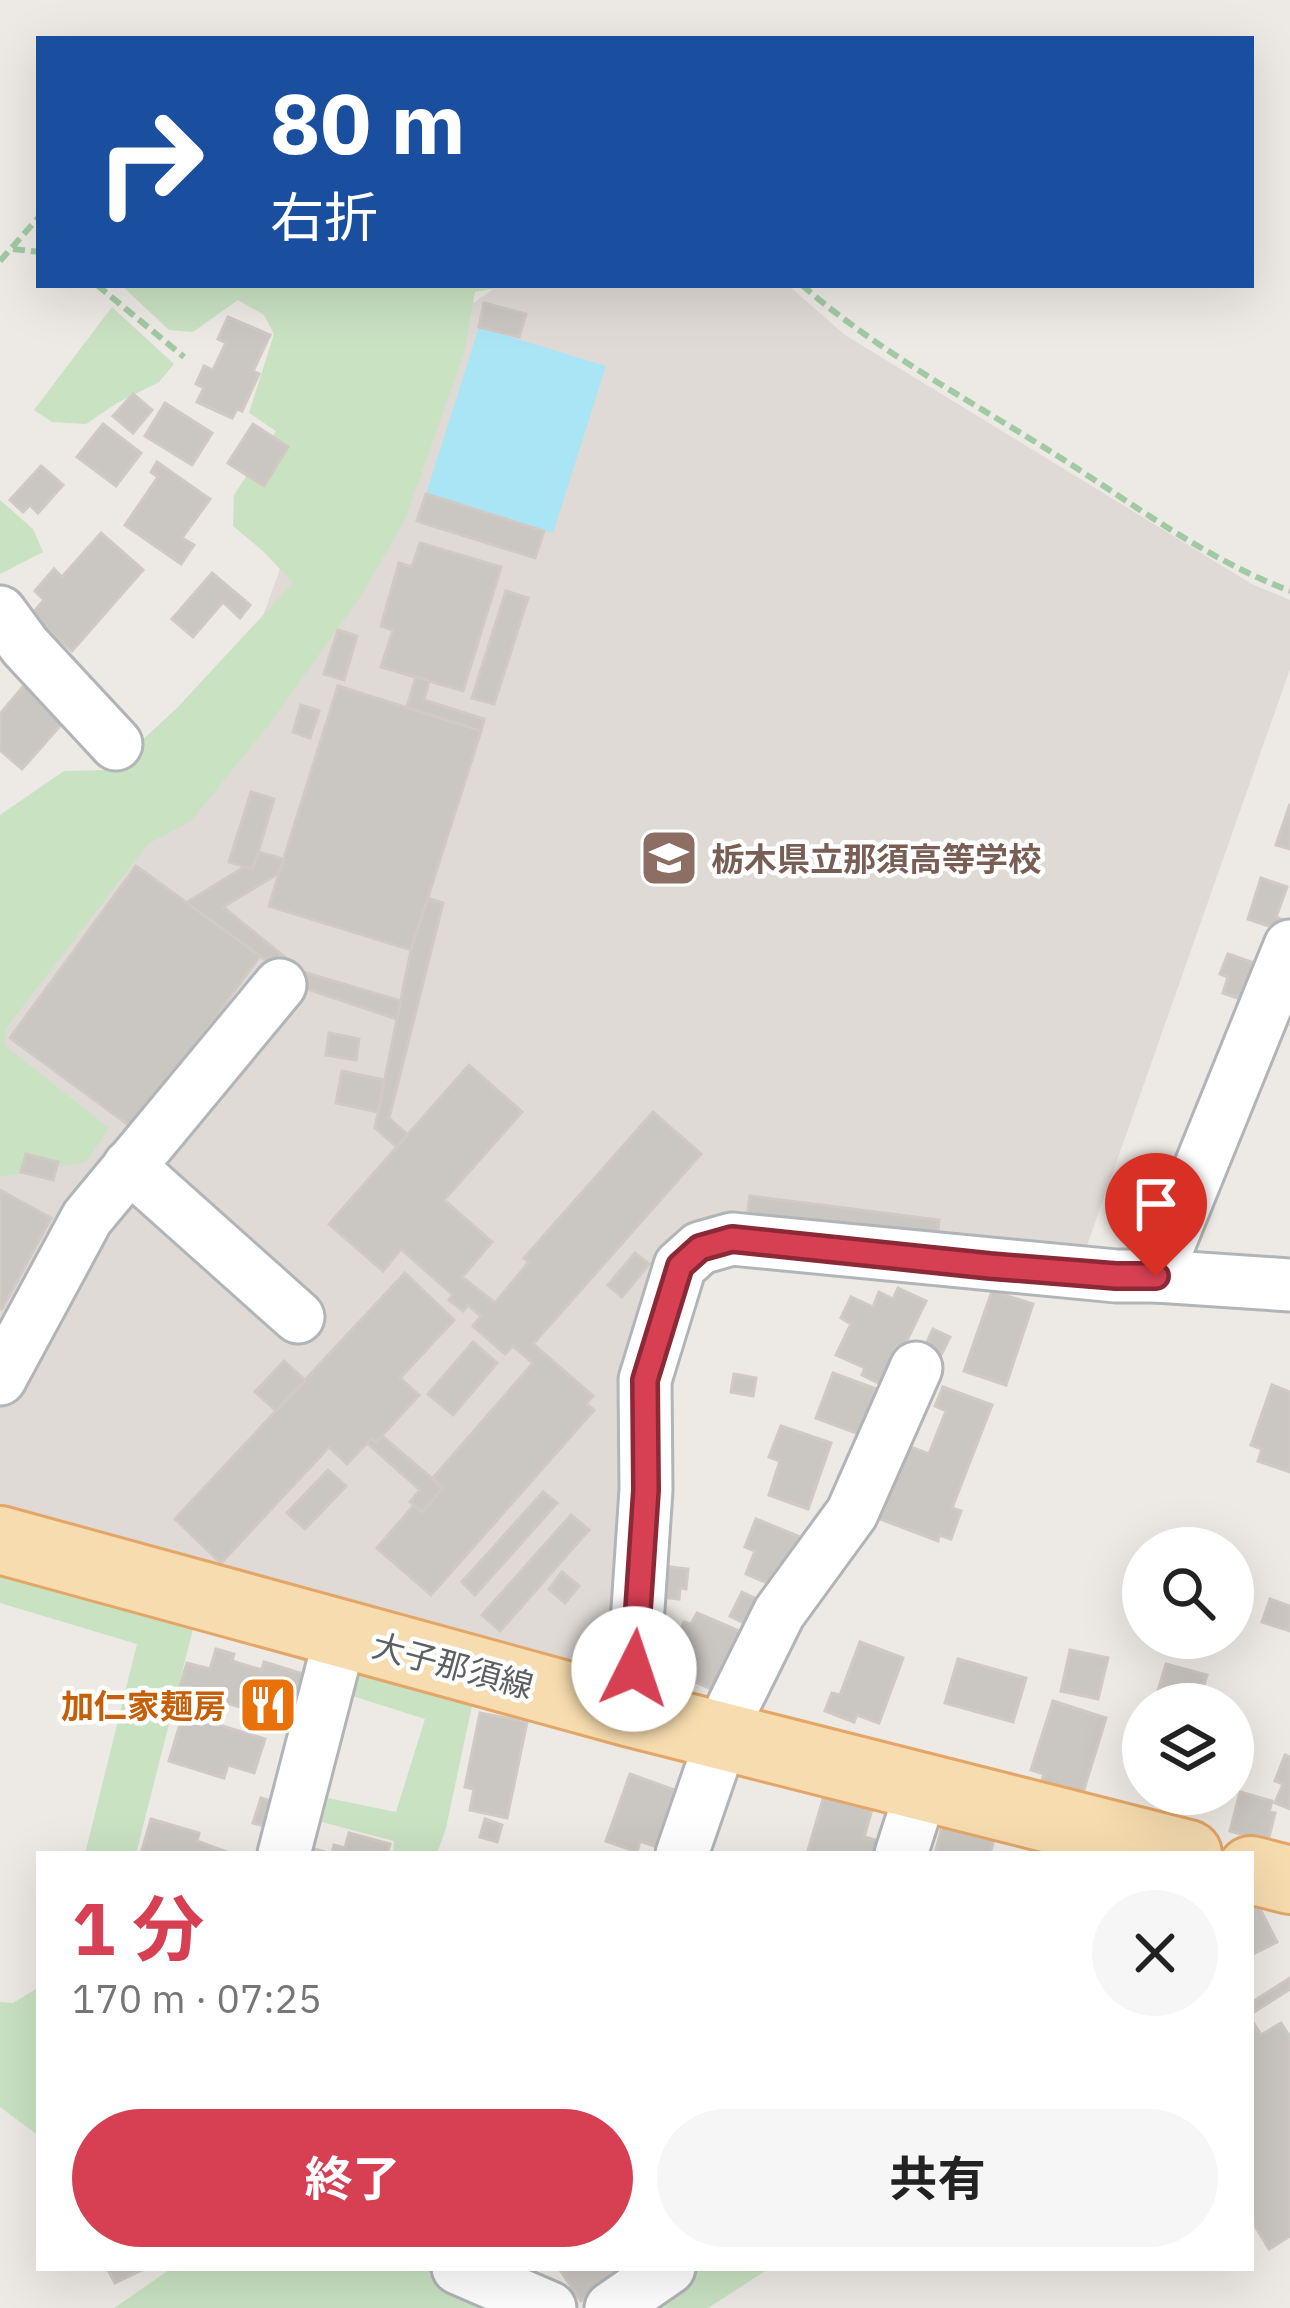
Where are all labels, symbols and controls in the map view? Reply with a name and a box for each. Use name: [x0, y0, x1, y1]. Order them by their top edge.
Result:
text: 80 m: [270, 68, 466, 177]
icon: right: [72, 84, 228, 240]
text: 右折: [270, 182, 378, 252]
school or university icon: 栃木県立那須高等学校: [638, 827, 700, 889]
place label: 栃木県立那須高等学校: [711, 837, 1041, 880]
pin: [1105, 1153, 1207, 1276]
icon: arrive: [1123, 1171, 1189, 1237]
map controls: [1122, 1527, 1254, 1815]
button: search: [1122, 1527, 1254, 1659]
position arrow: [571, 1606, 697, 1732]
street label: 大子那須線: [368, 1623, 538, 1707]
restaurant icon: 加仁家麺房: [237, 1674, 299, 1736]
button: layers: [1122, 1683, 1254, 1815]
place label: 加仁家麺房: [61, 1684, 226, 1727]
text: 1 分: [72, 1881, 204, 1975]
button: close: [1092, 1890, 1218, 2016]
text: 170 m · 07:25: [72, 1973, 322, 2024]
button: 終了: [72, 2109, 633, 2247]
button: 共有: [657, 2109, 1218, 2247]

